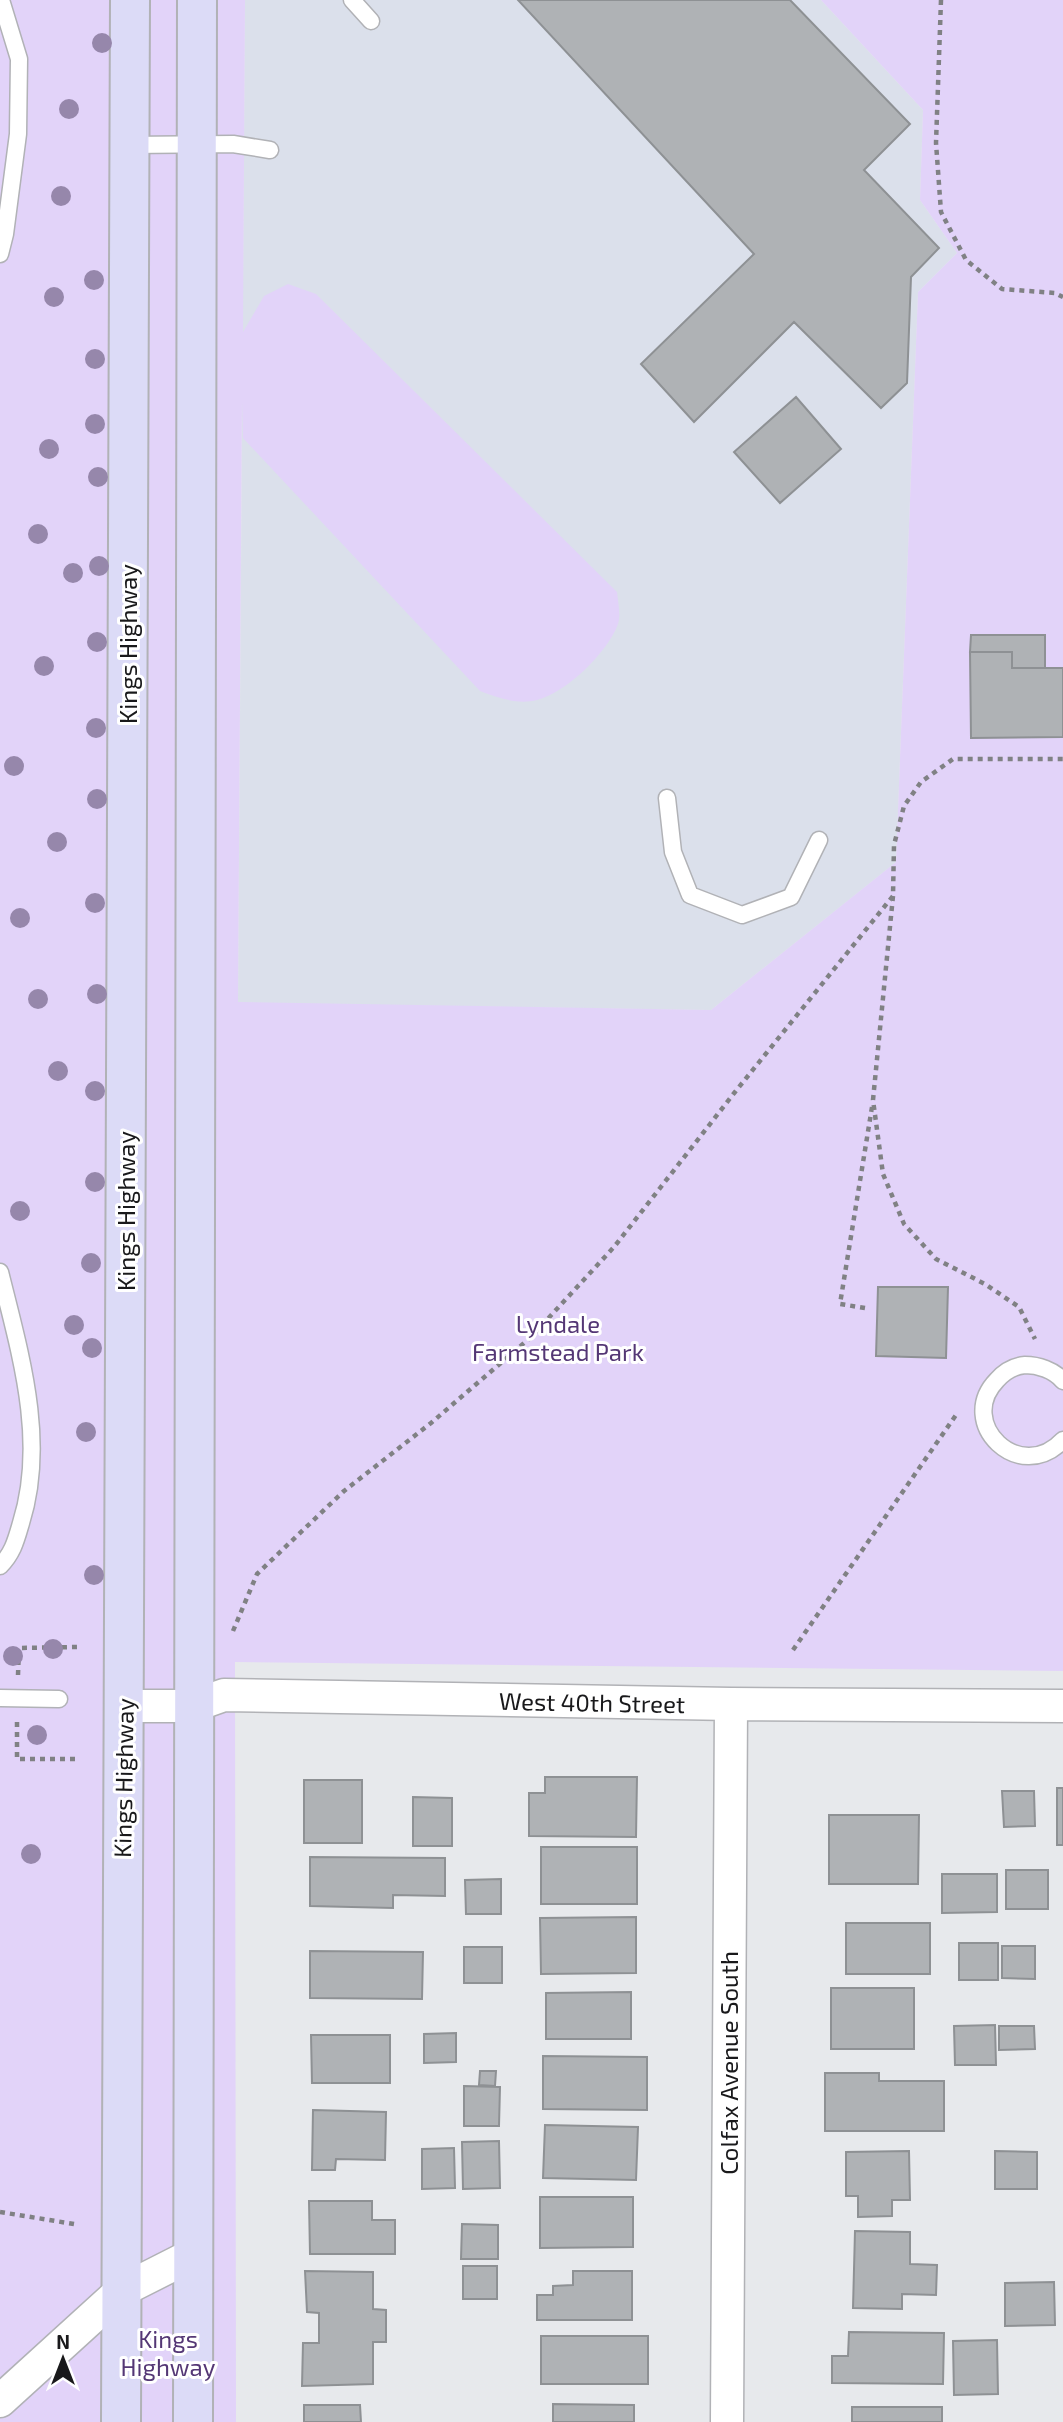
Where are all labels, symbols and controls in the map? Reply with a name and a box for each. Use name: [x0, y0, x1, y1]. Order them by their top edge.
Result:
street label: Kings Highway: [113, 564, 142, 724]
street label: Kings Highway: [111, 1131, 140, 1291]
park label: Lyndale Farmstead Park: [472, 1309, 644, 1366]
street label: West 40th Street: [499, 1686, 685, 1718]
street label: Kings Highway: [107, 1698, 139, 1858]
street label: Colfax Avenue South: [714, 1951, 743, 2175]
north arrow: [28, 2324, 98, 2394]
park label: Kings Highway: [121, 2324, 216, 2381]
text: N: [56, 2330, 70, 2353]

